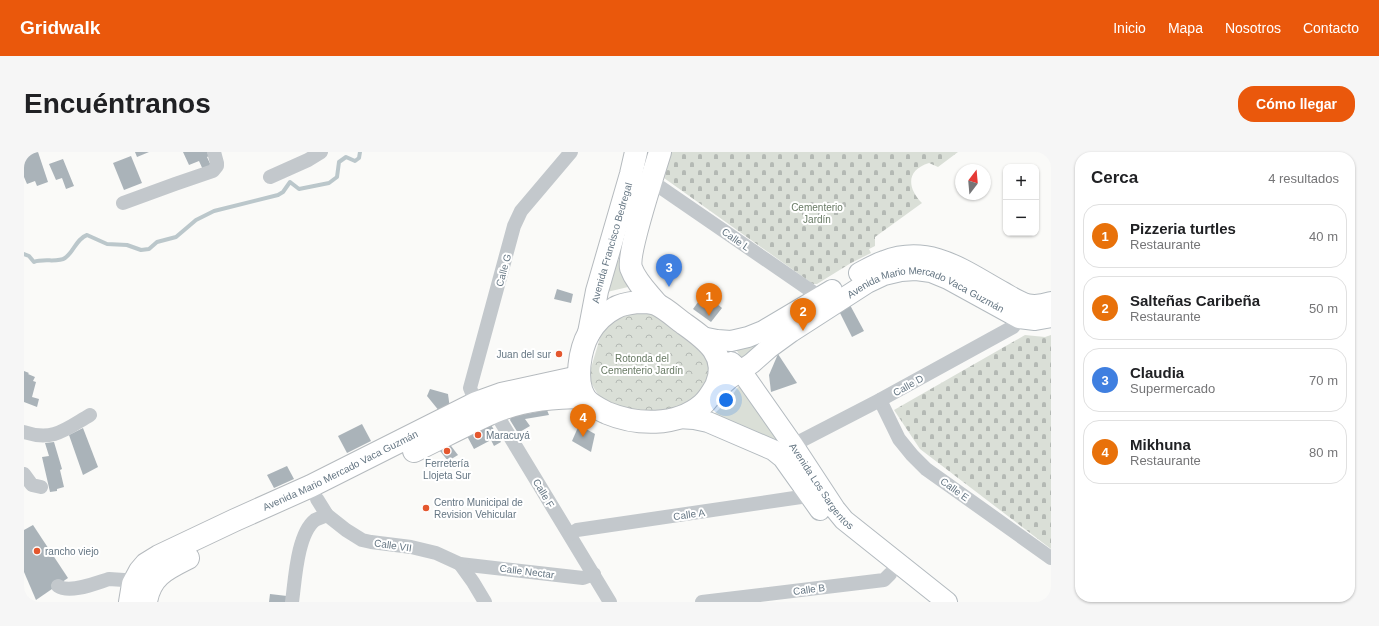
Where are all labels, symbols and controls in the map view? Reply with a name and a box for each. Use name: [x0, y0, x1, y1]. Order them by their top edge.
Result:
text: Gridwalk: [20, 17, 100, 38]
text: Inicio: [1113, 20, 1146, 36]
text: Mapa: [1168, 20, 1203, 36]
text: Nosotros: [1225, 20, 1281, 36]
text: Contacto: [1303, 20, 1359, 36]
button: Cómo llegar: [1238, 86, 1355, 122]
text: Encuéntranos: [24, 88, 211, 119]
north arrow: [955, 164, 991, 200]
map controls: [1003, 164, 1039, 236]
button: +: [1003, 164, 1039, 200]
text: Cerca: [1091, 168, 1138, 187]
text: 4 resultados: [1268, 171, 1339, 186]
street label: Avenida Francisco Bedregal: [590, 181, 634, 304]
button: −: [1003, 200, 1039, 236]
park label: Cementerio Jardín: [791, 202, 843, 225]
text: Pizzeria turtles: [1130, 220, 1236, 237]
street label: Calle L: [720, 226, 752, 253]
text: 1: [1101, 229, 1109, 244]
text: 40 m: [1309, 229, 1338, 244]
text: Restaurante: [1130, 237, 1201, 252]
street label: Calle G: [494, 252, 513, 288]
pin: 3: [656, 254, 682, 287]
text: Avenida Mario Mercado Vaca Guzmán: [845, 265, 1006, 315]
pin: 1: [696, 283, 722, 316]
street label: Avenida Mario Mercado Vaca Guzmán: [840, 292, 1012, 318]
text: Salteñas Caribeña: [1130, 292, 1260, 309]
pin: 2: [790, 298, 816, 331]
text: 2: [1101, 301, 1109, 316]
text: 50 m: [1309, 301, 1338, 316]
text: Restaurante: [1130, 309, 1201, 324]
place label: Juan del sur: [497, 349, 552, 360]
marker: Juan del sur: [554, 349, 564, 359]
park label: Rotonda del Cementerio Jardín: [601, 353, 683, 376]
text: Claudia: [1130, 364, 1184, 381]
street label: Calle D: [891, 373, 925, 398]
text: 3: [1101, 373, 1109, 388]
text: 70 m: [1309, 373, 1338, 388]
text: Supermercado: [1130, 381, 1215, 396]
your location: [716, 390, 736, 410]
pin: 4: [570, 404, 596, 437]
street label: Avenida Mario Mercado Vaca Guzmán: [261, 428, 420, 513]
marker: Maracuyá: [473, 430, 483, 440]
place label: Maracuyá: [486, 430, 530, 441]
text: Mikhuna: [1130, 436, 1191, 453]
street label: Avenida Los Sargentos: [787, 441, 856, 532]
text: 4: [1101, 445, 1109, 460]
text: 80 m: [1309, 445, 1338, 460]
marker: Ferretería Llojeta Sur: [442, 446, 452, 456]
text: Restaurante: [1130, 453, 1201, 468]
place label: Ferretería Llojeta Sur: [423, 458, 472, 481]
street label: Calle E: [938, 475, 971, 504]
street label: Calle F: [531, 477, 556, 510]
place label: Centro Municipal de Revision Vehicular: [434, 497, 523, 520]
marker: Centro Municipal de Revision Vehicular: [421, 503, 431, 513]
street label: Calle A: [673, 507, 706, 522]
street label: Calle VII: [373, 537, 412, 554]
marker: rancho viejo: [32, 546, 42, 556]
place label: rancho viejo: [45, 546, 99, 557]
street label: Calle Nectar: [499, 563, 556, 580]
street label: Calle B: [792, 582, 826, 597]

